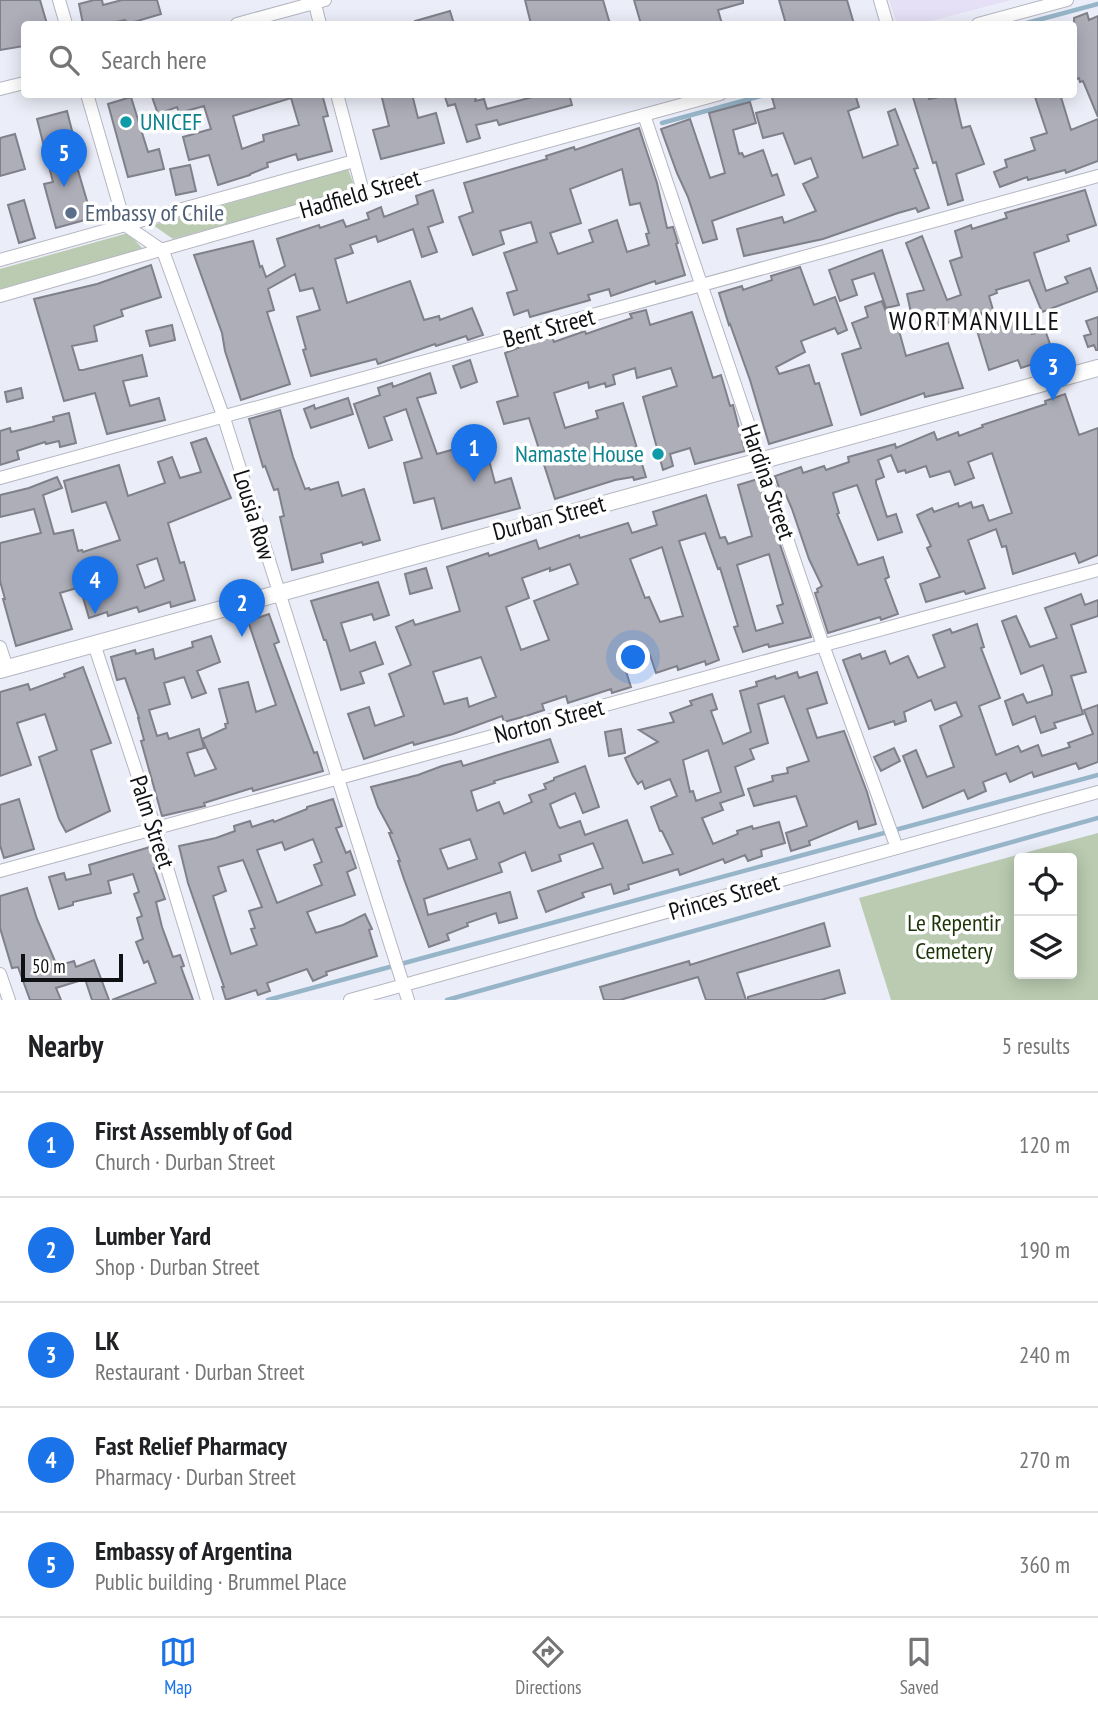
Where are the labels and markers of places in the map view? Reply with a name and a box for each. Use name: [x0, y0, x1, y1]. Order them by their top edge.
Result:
place label: UNICEF: [140, 106, 202, 137]
marker: UNICEF: [118, 114, 134, 130]
pin: 5: [41, 129, 87, 187]
place label: Embassy of Chile: [85, 197, 224, 228]
marker: Embassy of Chile: [63, 205, 79, 221]
pin: 3: [1030, 343, 1076, 401]
pin: 1: [451, 424, 497, 482]
place label: Namaste House: [515, 438, 644, 469]
marker: Namaste House: [650, 446, 666, 462]
pin: 4: [72, 556, 118, 614]
pin: 2: [219, 579, 265, 637]

